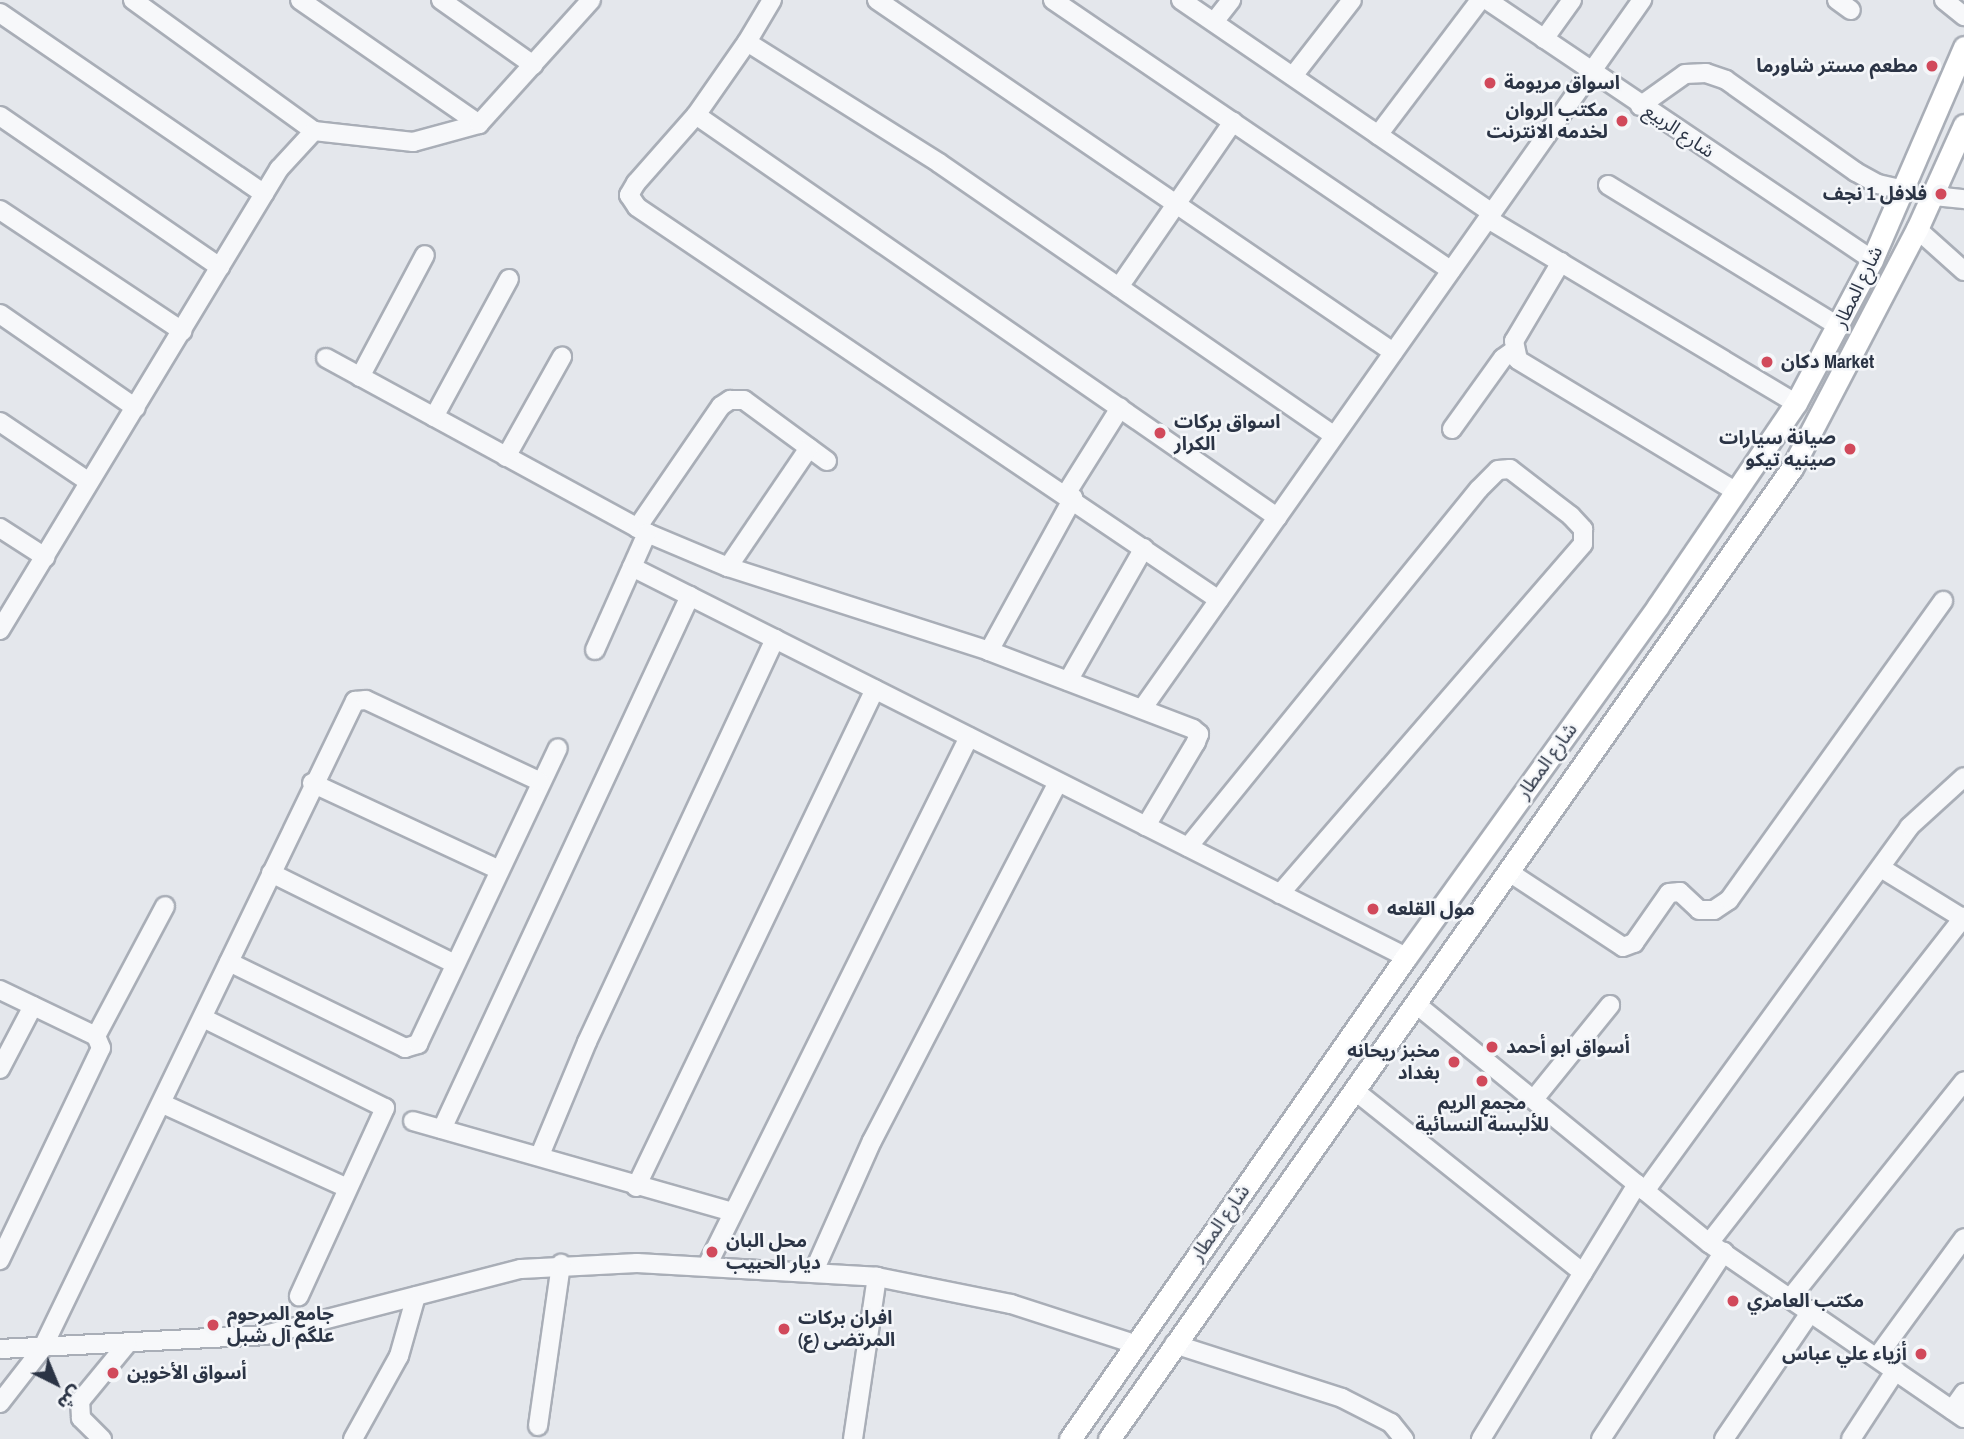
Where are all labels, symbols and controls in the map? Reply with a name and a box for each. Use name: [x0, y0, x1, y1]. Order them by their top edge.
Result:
place label: مطعم مستر شاورما: [1756, 55, 1918, 77]
marker: مطعم مستر شاورما: [1924, 58, 1940, 74]
place label: اسواق مريومة: [1504, 72, 1620, 94]
marker: اسواق مريومة: [1482, 75, 1498, 91]
place label: مكتب الروان لخدمه الانترنت: [1486, 99, 1608, 143]
street label: شارع الربيع: [1639, 99, 1719, 163]
marker: مكتب الروان لخدمه الانترنت: [1614, 113, 1630, 129]
place label: فلافل 1 نجف: [1823, 183, 1927, 205]
marker: فلافل 1 نجف: [1933, 186, 1949, 202]
street label: شارع المطار: [1829, 243, 1887, 331]
place label: دكان Market: [1781, 351, 1874, 373]
marker: دكان Market: [1759, 354, 1775, 370]
place label: اسواق بركات الكرار: [1174, 411, 1280, 455]
marker: اسواق بركات الكرار: [1152, 425, 1168, 441]
place label: صيانة سيارات صينيه تيكو: [1719, 427, 1836, 471]
marker: صيانة سيارات صينيه تيكو: [1842, 441, 1858, 457]
street label: شارع المطار: [1512, 719, 1582, 803]
place label: مول القلعه: [1387, 898, 1475, 920]
marker: مول القلعه: [1365, 901, 1381, 917]
place label: أسواق ابو أحمد: [1506, 1036, 1630, 1058]
marker: أسواق ابو أحمد: [1484, 1039, 1500, 1055]
place label: مخبز ريحانه بغداد: [1347, 1040, 1440, 1084]
marker: مخبز ريحانه بغداد: [1446, 1054, 1462, 1070]
marker: مجمع الريم للألبسة النسائية: [1474, 1073, 1490, 1089]
place label: مجمع الريم للألبسة النسائية: [1415, 1092, 1549, 1136]
street label: شارع المطار: [1185, 1181, 1255, 1265]
place label: محل البان ديار الحبيب: [726, 1230, 821, 1274]
marker: محل البان ديار الحبيب: [704, 1244, 720, 1260]
place label: مكتب العامري: [1747, 1290, 1864, 1312]
marker: مكتب العامري: [1725, 1293, 1741, 1309]
place label: جامع المرحوم علگم آل شبل: [227, 1303, 335, 1347]
place label: افران بركات المرتضى (ع): [798, 1307, 895, 1351]
marker: جامع المرحوم علگم آل شبل: [205, 1317, 221, 1333]
marker: افران بركات المرتضى (ع): [776, 1321, 792, 1337]
place label: أزياء علي عباس: [1782, 1343, 1907, 1365]
marker: أزياء علي عباس: [1913, 1346, 1929, 1362]
north arrow: [21, 1348, 91, 1418]
place label: أسواق الأخوين: [127, 1362, 247, 1384]
marker: أسواق الأخوين: [105, 1365, 121, 1381]
text: ش: [52, 1380, 89, 1417]

